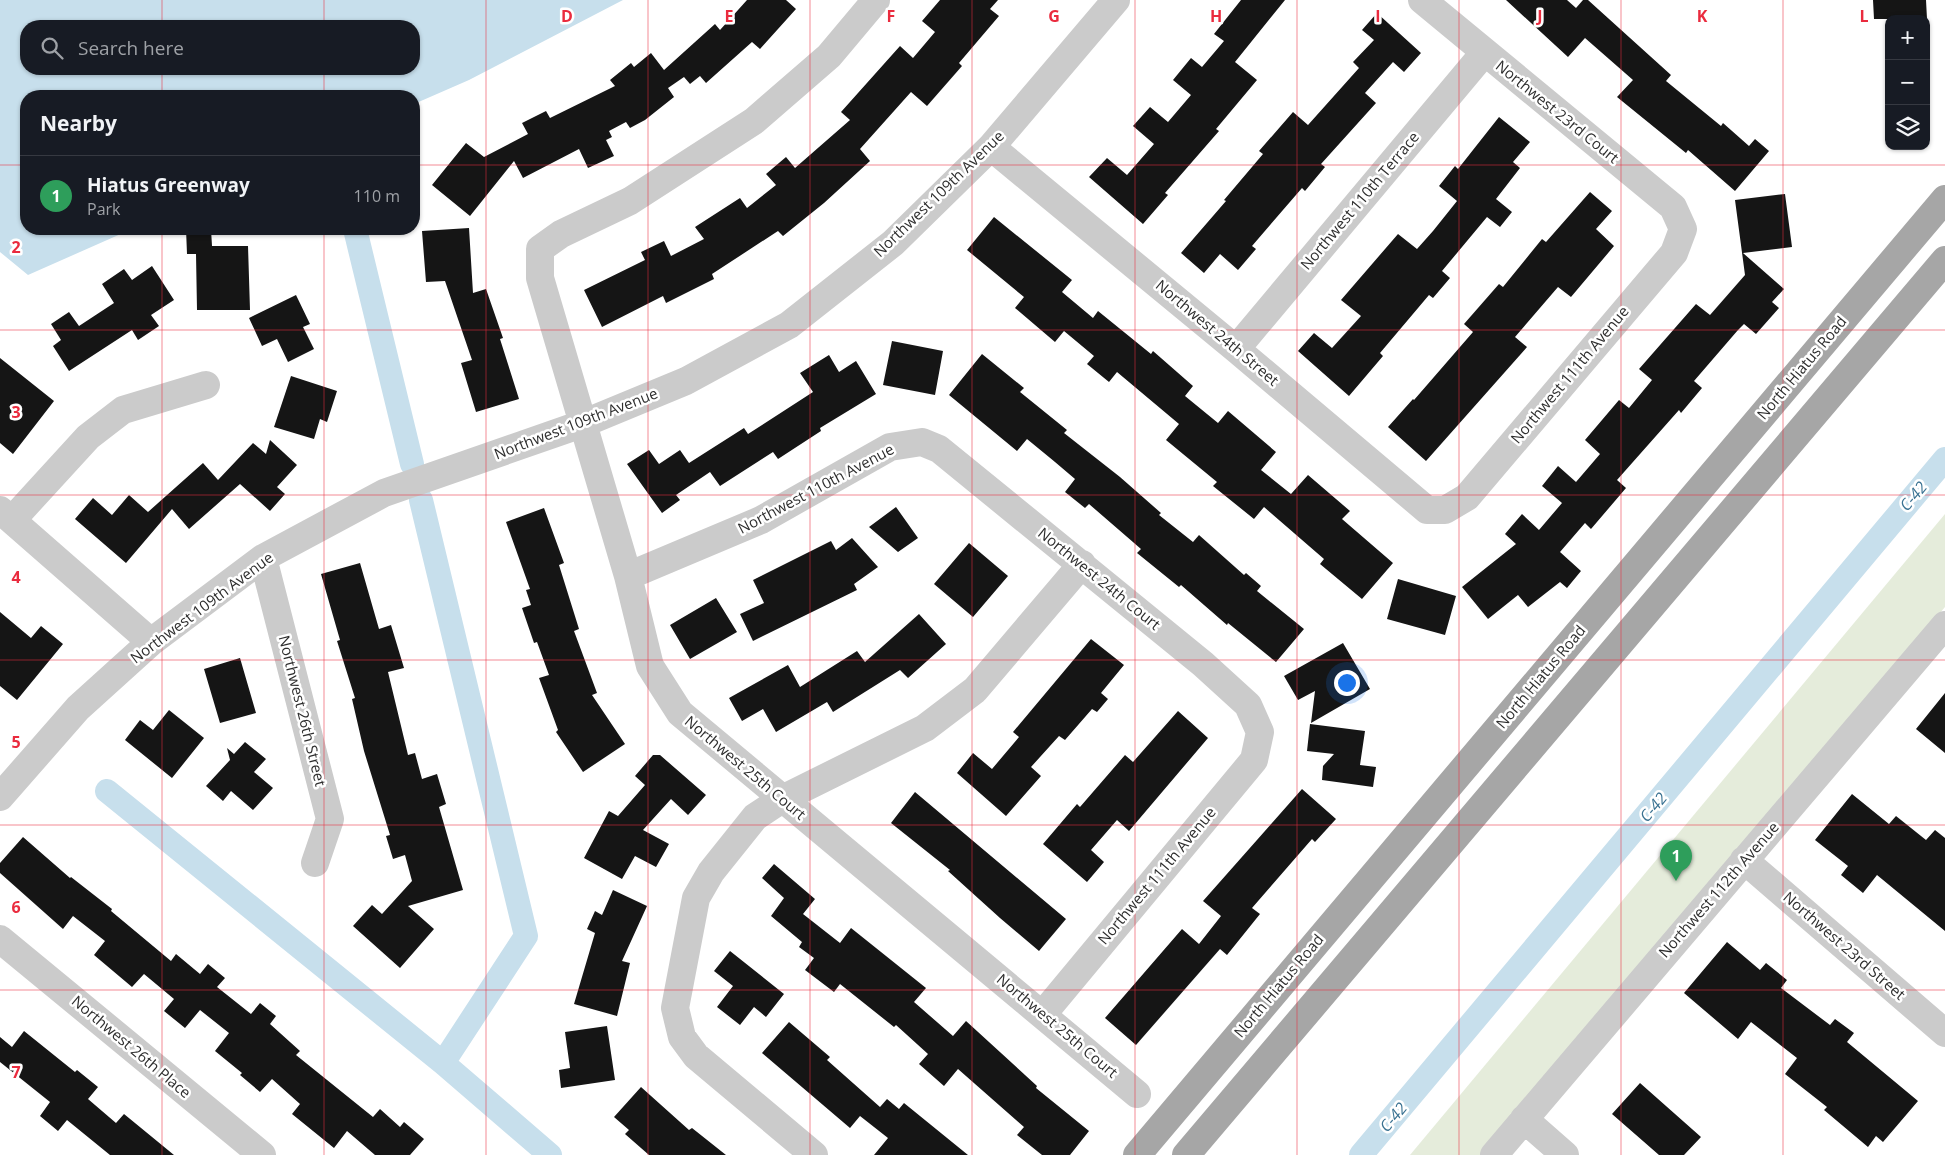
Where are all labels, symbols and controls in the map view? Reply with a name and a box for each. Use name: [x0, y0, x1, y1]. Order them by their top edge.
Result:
text: D: [561, 5, 573, 27]
text: E: [725, 5, 734, 27]
text: F: [887, 5, 895, 27]
text: G: [1048, 5, 1060, 27]
text: H: [1210, 5, 1222, 27]
text: I: [1375, 5, 1381, 27]
text: J: [1535, 5, 1543, 27]
text: K: [1697, 5, 1708, 27]
text: L: [1859, 5, 1869, 27]
map controls: [1885, 15, 1930, 150]
button: +: [1885, 15, 1930, 60]
search box: [20, 20, 420, 75]
icon: search: [38, 34, 66, 62]
text: Search here: [78, 35, 184, 61]
street label: Northwest 23rd Court: [1492, 55, 1623, 167]
button: −: [1885, 60, 1930, 105]
button: layers: [1885, 105, 1930, 150]
text: Nearby: [40, 109, 117, 137]
street label: Northwest 109th Avenue: [869, 126, 1008, 261]
street label: Northwest 110th Terrace: [1295, 127, 1423, 274]
text: Hiatus Greenway: [87, 172, 250, 198]
text: 1: [51, 185, 61, 207]
text: 110 m: [354, 185, 400, 207]
text: Park: [87, 198, 120, 220]
text: 2: [11, 236, 21, 258]
street label: Northwest 24th Street: [1152, 275, 1283, 390]
street label: Northwest 111th Avenue: [1506, 301, 1633, 447]
street label: North Hiatus Road: [1752, 311, 1851, 423]
street label: Northwest 109th Avenue: [491, 383, 660, 464]
text: 3: [11, 401, 21, 423]
street label: Northwest 110th Avenue: [734, 438, 897, 538]
water label: C-42: [1894, 477, 1932, 515]
street label: Northwest 24th Court: [1034, 523, 1165, 634]
street label: Northwest 109th Avenue: [126, 547, 277, 667]
text: 4: [11, 566, 21, 588]
street label: North Hiatus Road: [1491, 620, 1590, 732]
street label: Northwest 26th Street: [275, 633, 331, 788]
your location: [1334, 670, 1360, 696]
street label: Northwest 25th Court: [681, 711, 810, 824]
text: 5: [11, 731, 21, 753]
water label: C-42: [1634, 788, 1672, 826]
street label: Northwest 111th Avenue: [1093, 802, 1220, 948]
street label: Northwest 112th Avenue: [1655, 819, 1783, 961]
pin: 1: [1660, 840, 1692, 881]
street label: Northwest 23rd Street: [1779, 887, 1910, 1004]
text: 6: [11, 896, 21, 918]
street label: North Hiatus Road: [1229, 929, 1328, 1041]
street label: Northwest 25th Court: [993, 969, 1122, 1082]
street label: Northwest 26th Place: [68, 990, 195, 1102]
text: 7: [11, 1061, 21, 1083]
water label: C-42: [1374, 1098, 1412, 1136]

